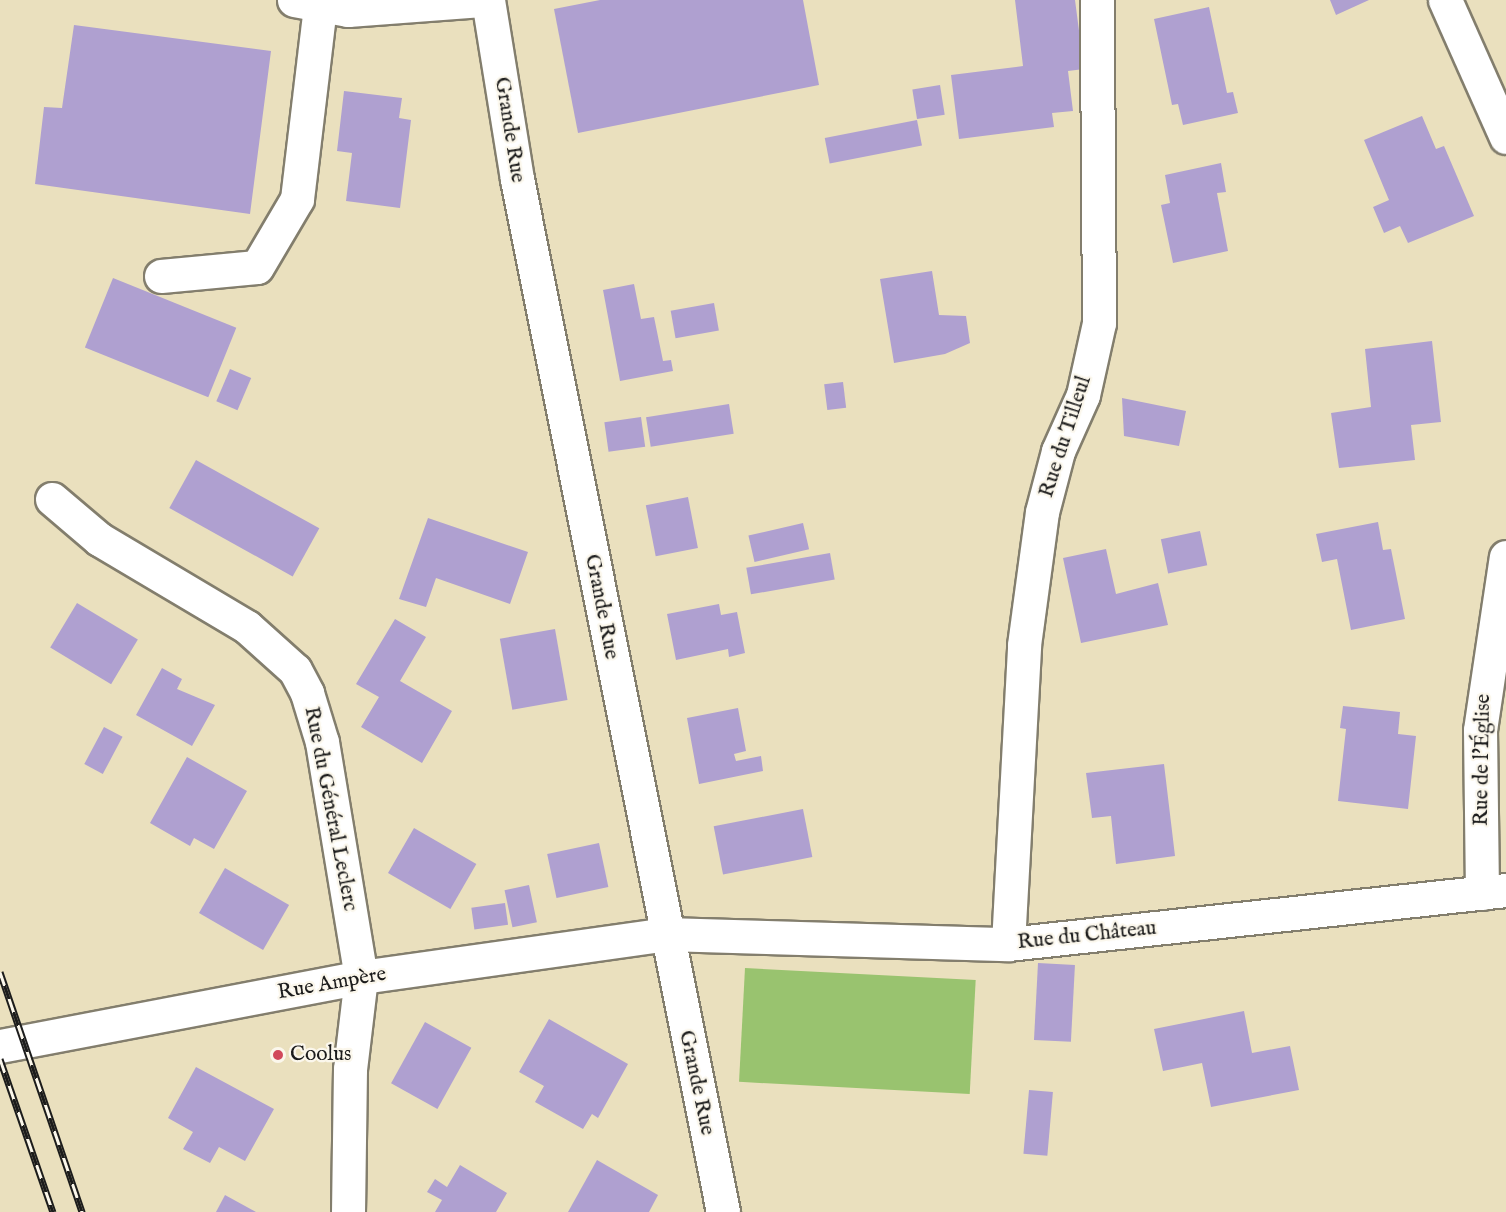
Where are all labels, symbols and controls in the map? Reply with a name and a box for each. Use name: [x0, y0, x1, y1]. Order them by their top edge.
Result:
street label: Grande Rue: [488, 75, 530, 185]
street label: Rue du Tilleul: [1035, 373, 1097, 501]
street label: Grande Rue: [578, 552, 624, 662]
street label: Rue de l'Église: [1469, 694, 1497, 826]
street label: Rue du Général Leclerc: [298, 705, 362, 913]
street label: Rue du Château: [1016, 916, 1158, 956]
street label: Rue Ampère: [276, 962, 388, 1006]
street label: Grande Rue: [673, 1028, 719, 1138]
place label: Coolus: [290, 1042, 351, 1068]
marker: Coolus: [271, 1048, 285, 1062]

